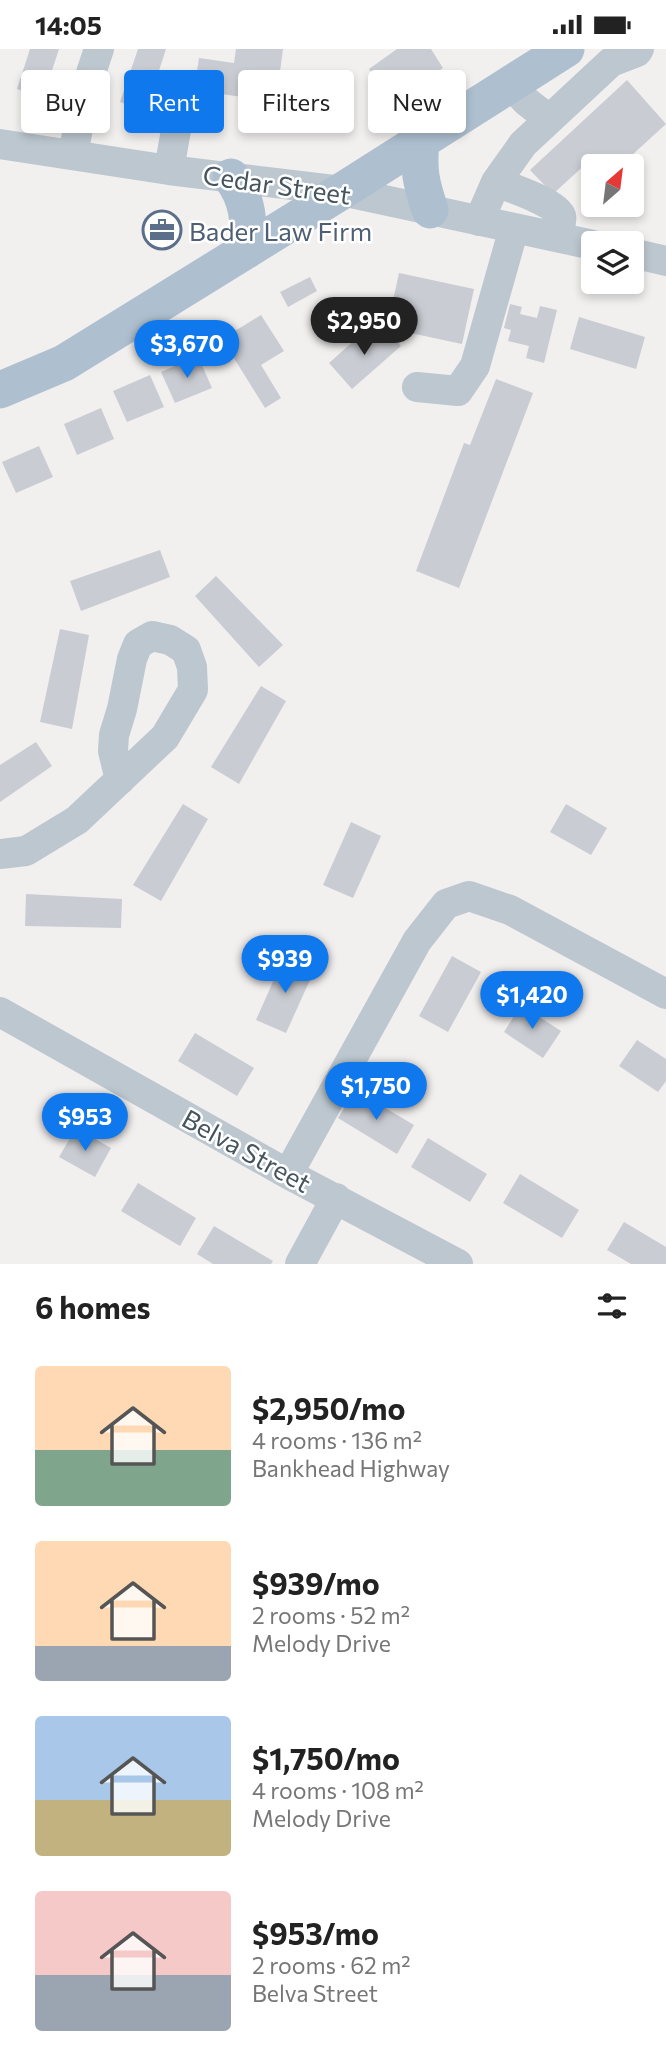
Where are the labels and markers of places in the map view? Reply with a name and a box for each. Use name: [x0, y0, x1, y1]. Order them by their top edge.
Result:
office icon: Bader Law Firm: [141, 209, 183, 251]
place label: Bader Law Firm: [189, 215, 372, 246]
pin: $2,950: [307, 297, 421, 357]
pin: $3,670: [130, 321, 244, 380]
pin: $939: [244, 935, 326, 995]
pin: $1,420: [475, 971, 589, 1031]
pin: $1,750: [319, 1063, 433, 1122]
pin: $953: [44, 1093, 126, 1153]

